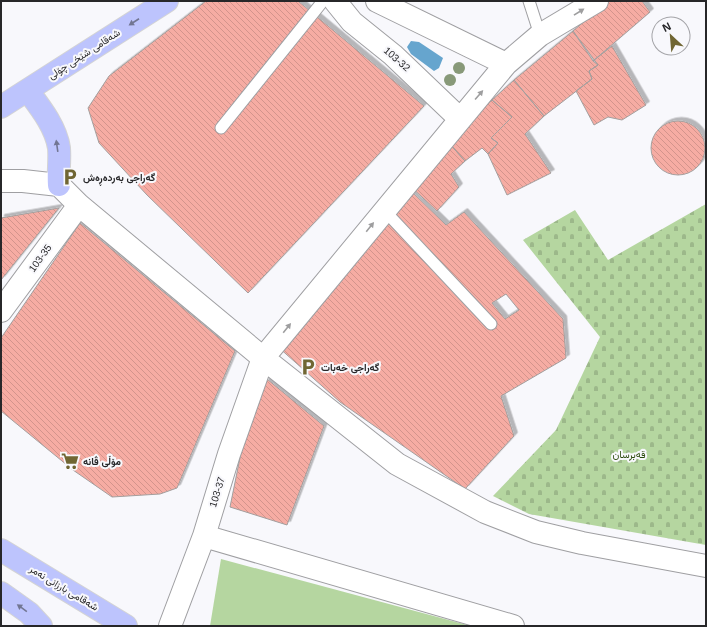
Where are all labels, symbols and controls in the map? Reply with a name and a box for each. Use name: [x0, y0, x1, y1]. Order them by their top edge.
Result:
one-way arrow: [573, 9, 584, 16]
north arrow: [651, 16, 691, 56]
one-way arrow: [129, 18, 139, 26]
text: N: [660, 20, 673, 34]
street label: شەقامی شێخی چۆلی: [46, 27, 123, 83]
street label: 103-32: [382, 45, 413, 74]
one-way arrow: [475, 89, 484, 100]
one-way arrow: [54, 140, 61, 152]
parking icon: گەراجی بەردەڕەش: [60, 167, 80, 187]
place label: گەراجی بەردەڕەش: [83, 172, 156, 186]
one-way arrow: [365, 222, 374, 233]
street label: 103-35: [26, 242, 54, 274]
one-way arrow: [283, 322, 292, 333]
parking icon: گەراجی خەبات: [298, 357, 318, 377]
place label: گەراجی خەبات: [321, 362, 380, 374]
park label: قەبرسان: [612, 449, 646, 461]
supermarket icon: مۆڵی ڤانە: [60, 451, 80, 471]
place label: مۆڵی ڤانە: [83, 455, 122, 468]
street label: 103-37: [207, 475, 227, 508]
street label: شەقامی بارزانی نەمر: [26, 563, 100, 614]
one-way arrow: [17, 604, 28, 612]

